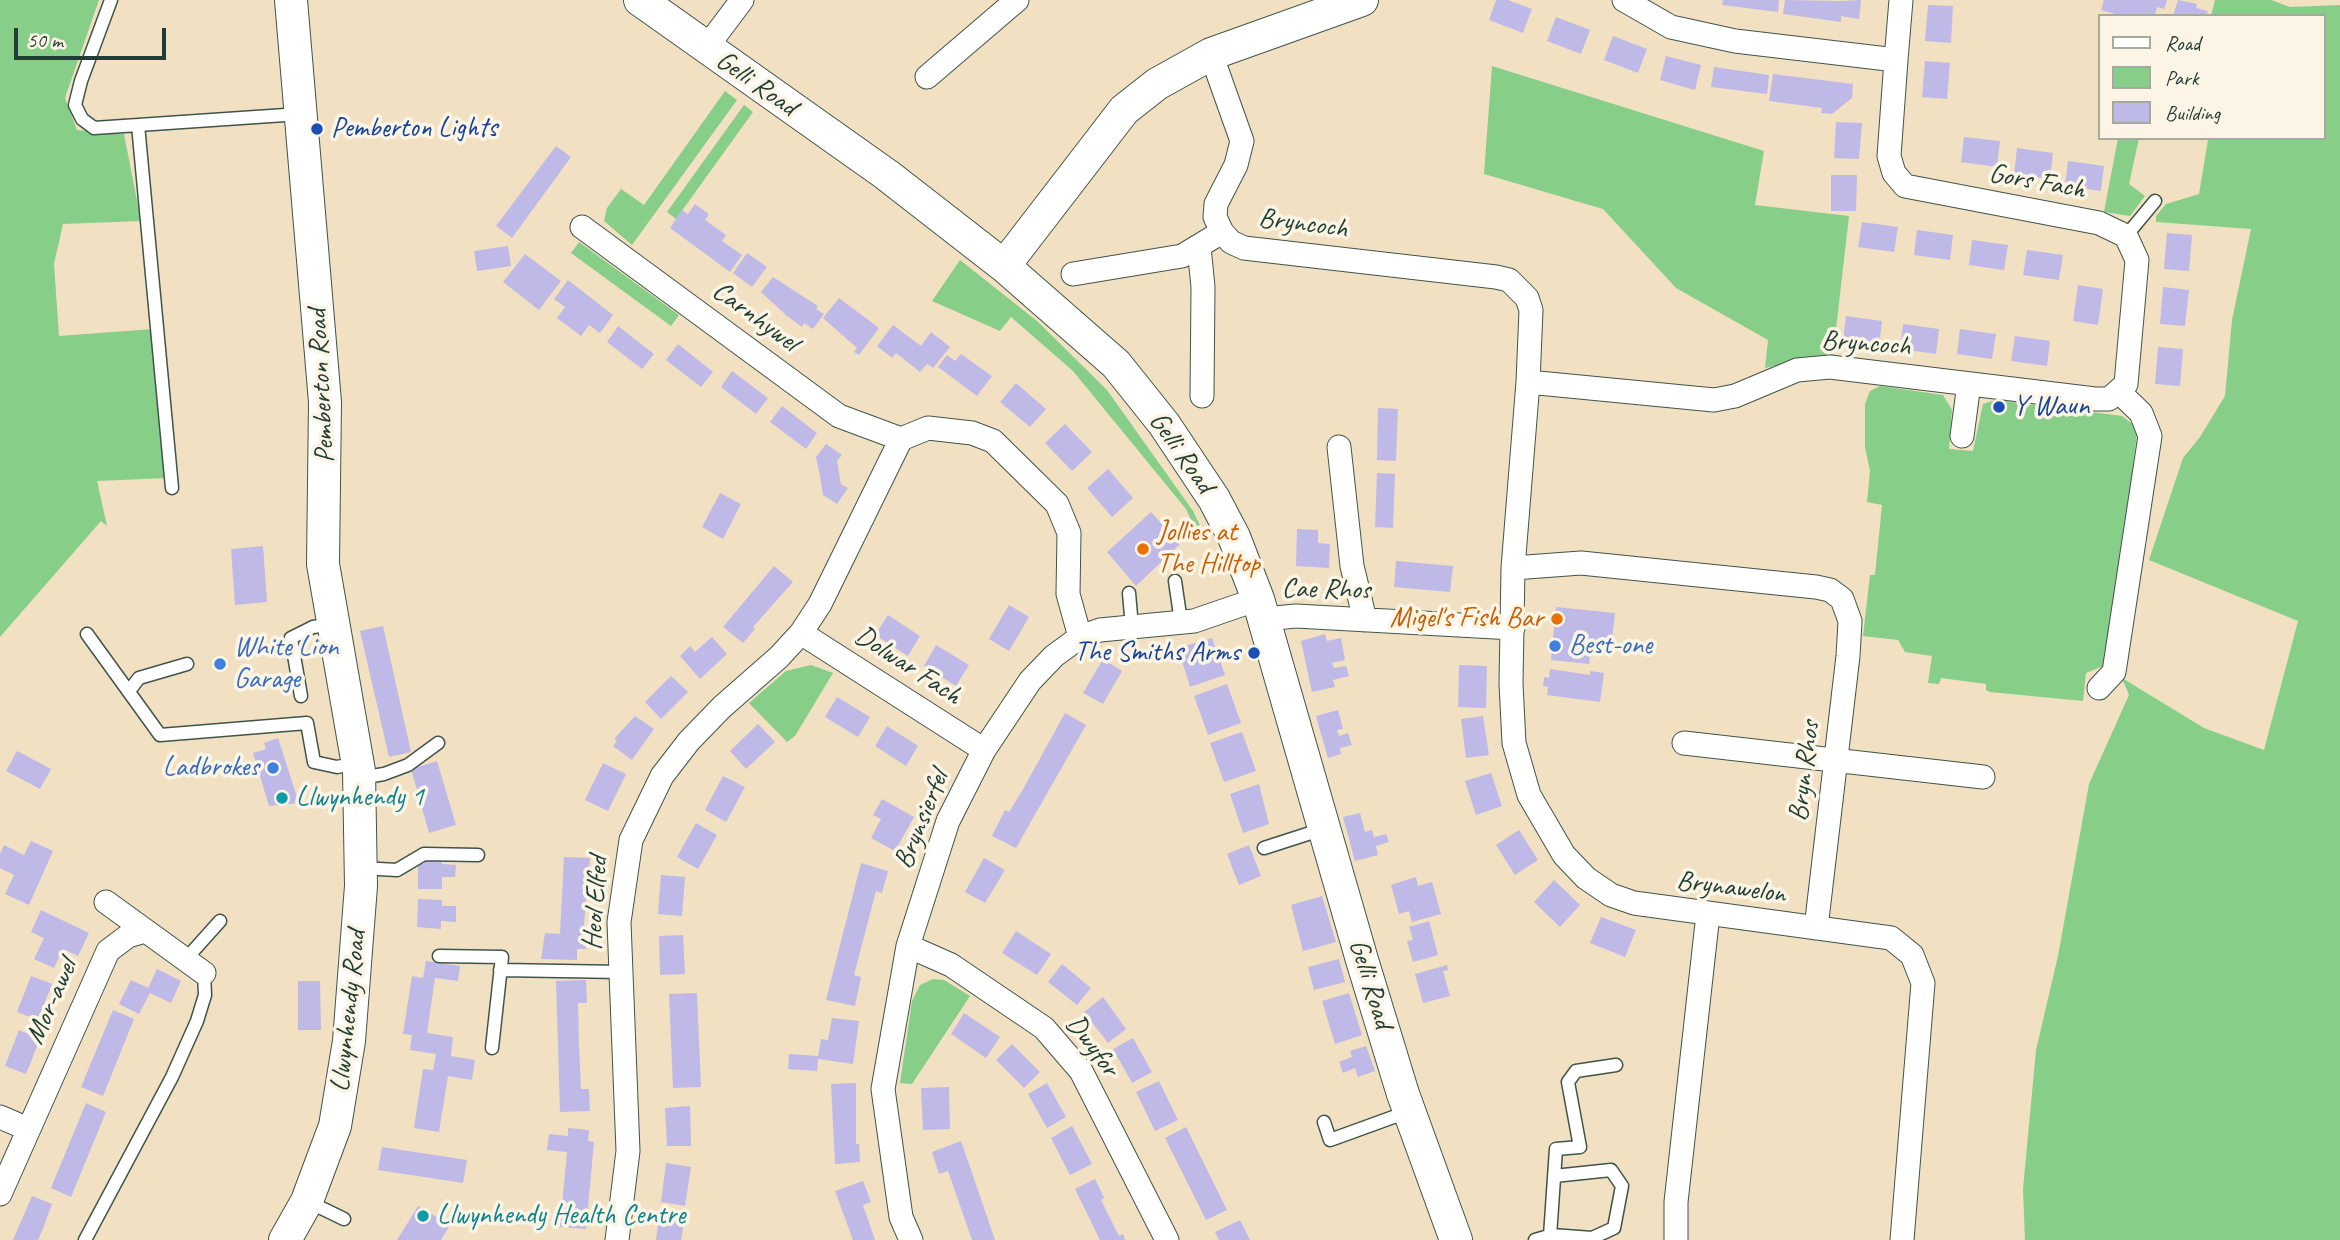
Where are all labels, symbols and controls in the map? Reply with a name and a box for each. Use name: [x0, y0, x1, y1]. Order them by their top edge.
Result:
scale bar: [18, 14, 170, 58]
legend: [2098, 14, 2326, 140]
text: 50 m: [27, 27, 63, 53]
text: Road: [2165, 30, 2200, 56]
street label: Gelli Road: [709, 44, 803, 124]
text: Park: [2165, 65, 2198, 91]
text: Building: [2165, 100, 2220, 126]
place label: Pemberton Lights: [331, 112, 497, 146]
marker: Pemberton Lights: [309, 121, 325, 137]
street label: Gors Fach: [1986, 157, 2088, 207]
street label: Bryncoch: [1257, 202, 1349, 246]
street label: Carnhywel: [705, 274, 805, 360]
street label: Pemberton Road: [301, 308, 343, 464]
street label: Bryncoch: [1820, 324, 1912, 364]
place label: Y Waun: [2013, 390, 2089, 424]
marker: Y Waun: [1991, 399, 2007, 415]
street label: Gelli Road: [1141, 406, 1221, 500]
place label: Jollies at The Hilltop: [1157, 516, 1260, 582]
marker: Jollies at The Hilltop: [1135, 541, 1151, 557]
street label: Cae Rhos: [1281, 572, 1371, 608]
place label: Migel's Fish Bar: [1390, 602, 1543, 636]
marker: Migel's Fish Bar: [1549, 611, 1565, 627]
street label: Dolwar Fach: [848, 619, 968, 713]
place label: Best-one: [1569, 629, 1652, 663]
place label: White Lion Garage: [234, 631, 338, 697]
place label: The Smiths Arms: [1074, 636, 1240, 670]
marker: Best-one: [1547, 638, 1563, 654]
marker: The Smiths Arms: [1246, 645, 1262, 661]
marker: White Lion Garage: [212, 656, 228, 672]
street label: Bryn Rhos: [1782, 719, 1828, 823]
place label: Ladbrokes: [163, 751, 259, 785]
marker: Ladbrokes: [265, 760, 281, 776]
street label: Brynsierfel: [887, 766, 957, 874]
place label: Llwynhendy 1: [296, 781, 424, 815]
marker: Llwynhendy 1: [274, 790, 290, 806]
street label: Heol Elfed: [576, 855, 616, 951]
street label: Brynawelon: [1675, 865, 1787, 911]
street label: Llwynhendy Road: [324, 929, 374, 1093]
street label: Gelli Road: [1341, 935, 1399, 1033]
street label: Mor-awel: [18, 954, 86, 1050]
street label: Dwyfor: [1058, 1008, 1126, 1084]
place label: Llwynhendy Health Centre: [437, 1199, 685, 1233]
marker: Llwynhendy Health Centre: [415, 1208, 431, 1224]

